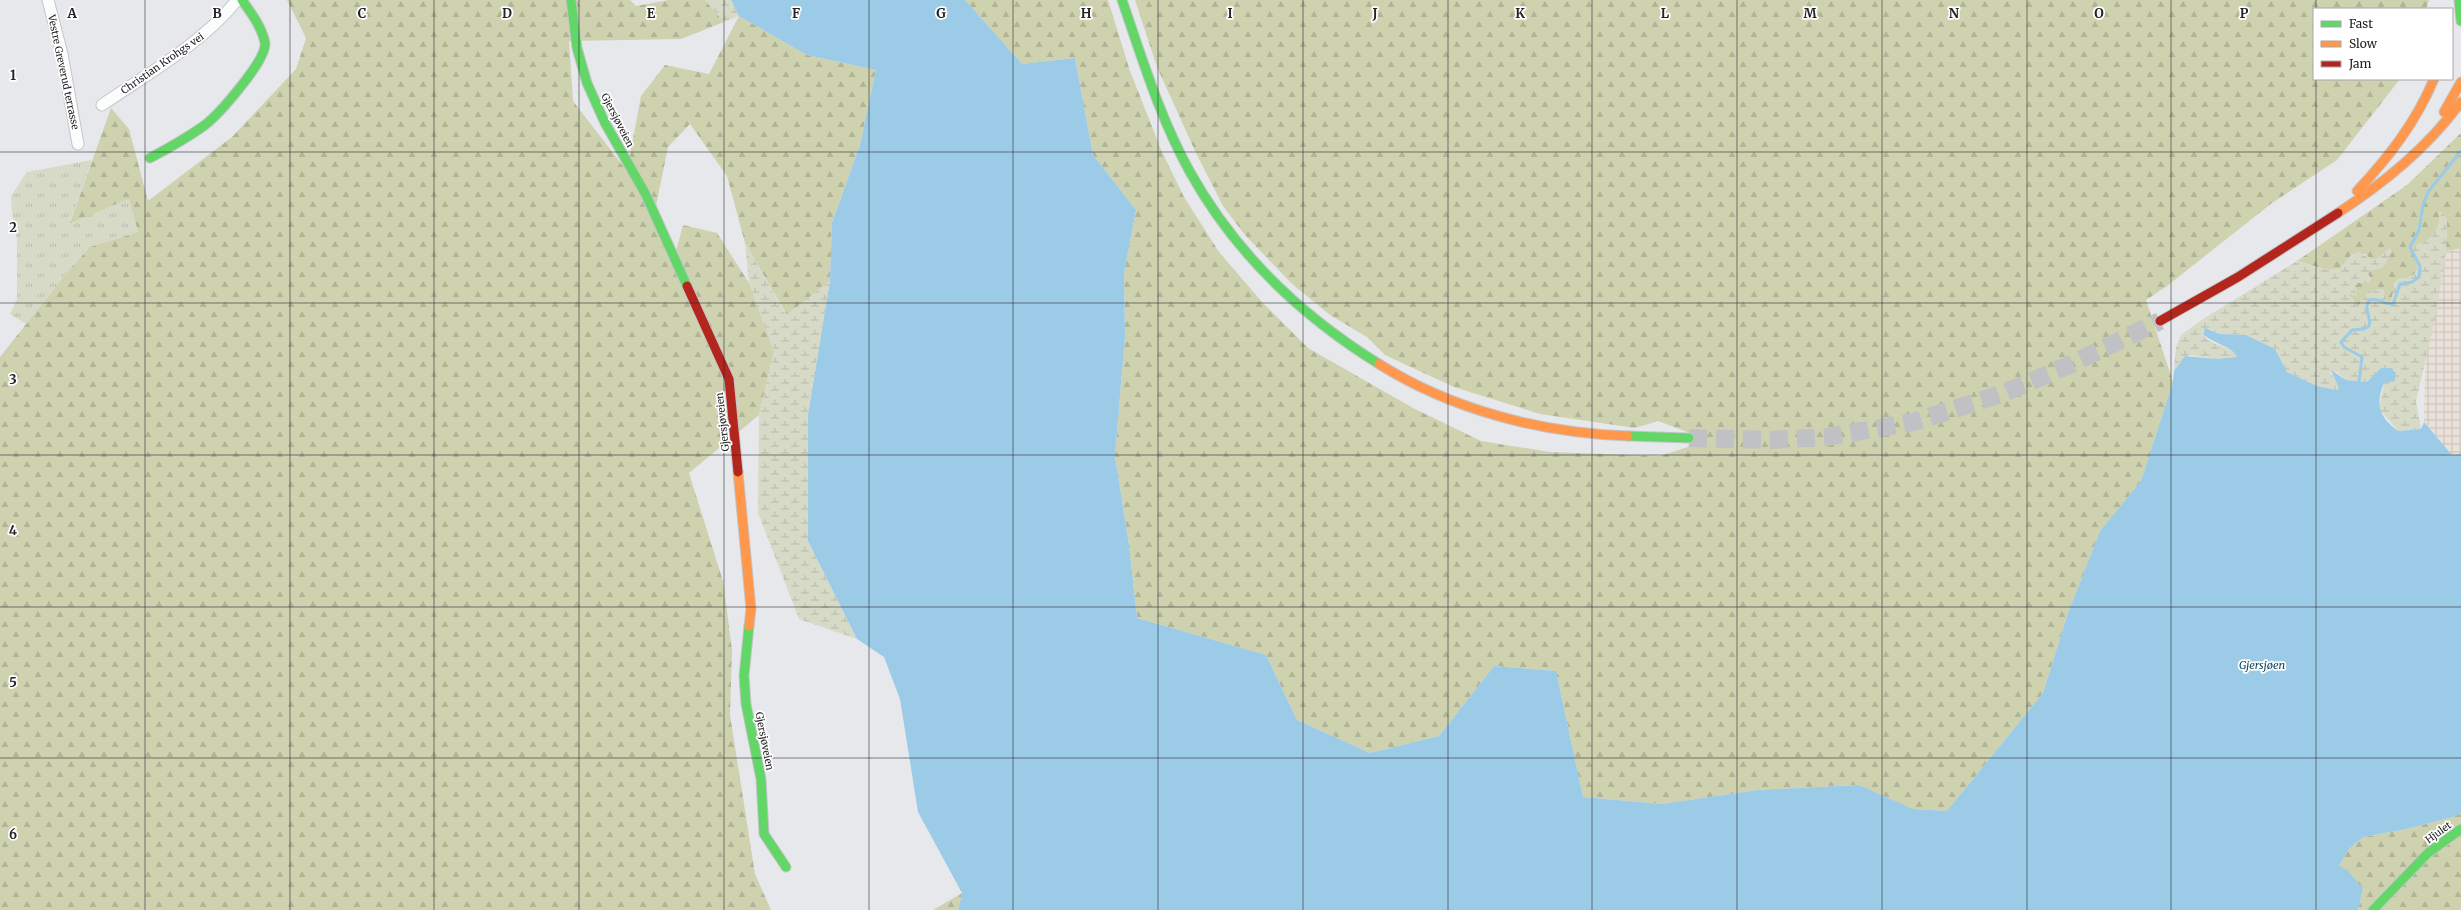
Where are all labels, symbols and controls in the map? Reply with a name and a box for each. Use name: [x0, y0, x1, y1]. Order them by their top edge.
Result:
text: A: [66, 5, 77, 22]
text: B: [212, 5, 222, 22]
text: C: [358, 5, 367, 22]
text: D: [502, 5, 512, 22]
text: E: [647, 5, 656, 22]
text: F: [792, 5, 800, 22]
text: G: [936, 5, 946, 22]
text: H: [1081, 5, 1092, 22]
text: I: [1227, 5, 1233, 22]
text: J: [1371, 5, 1378, 22]
text: K: [1515, 5, 1525, 22]
text: L: [1661, 5, 1670, 22]
text: M: [1803, 5, 1817, 22]
text: N: [1949, 5, 1960, 22]
text: O: [2094, 5, 2104, 22]
text: P: [2240, 5, 2249, 22]
legend: [2313, 8, 2453, 80]
street label: Vestre Greverud terrasse: [45, 13, 82, 131]
text: Fast: [2349, 16, 2373, 31]
street label: Christian Krohgs vei: [118, 30, 206, 97]
text: Slow: [2349, 36, 2378, 51]
text: Jam: [2348, 56, 2372, 71]
text: 1: [10, 67, 16, 84]
street label: Gjersjøveien: [598, 91, 637, 150]
text: 2: [9, 219, 17, 236]
text: 3: [9, 371, 17, 388]
street label: Gjersjøveien: [713, 391, 732, 452]
text: 4: [9, 522, 18, 539]
water label: Gjersjøen: [2239, 658, 2285, 672]
text: 5: [9, 674, 17, 691]
street label: Gjersjøveien: [752, 711, 777, 772]
street label: Hjulet: [2423, 818, 2454, 846]
text: 6: [9, 826, 17, 843]

